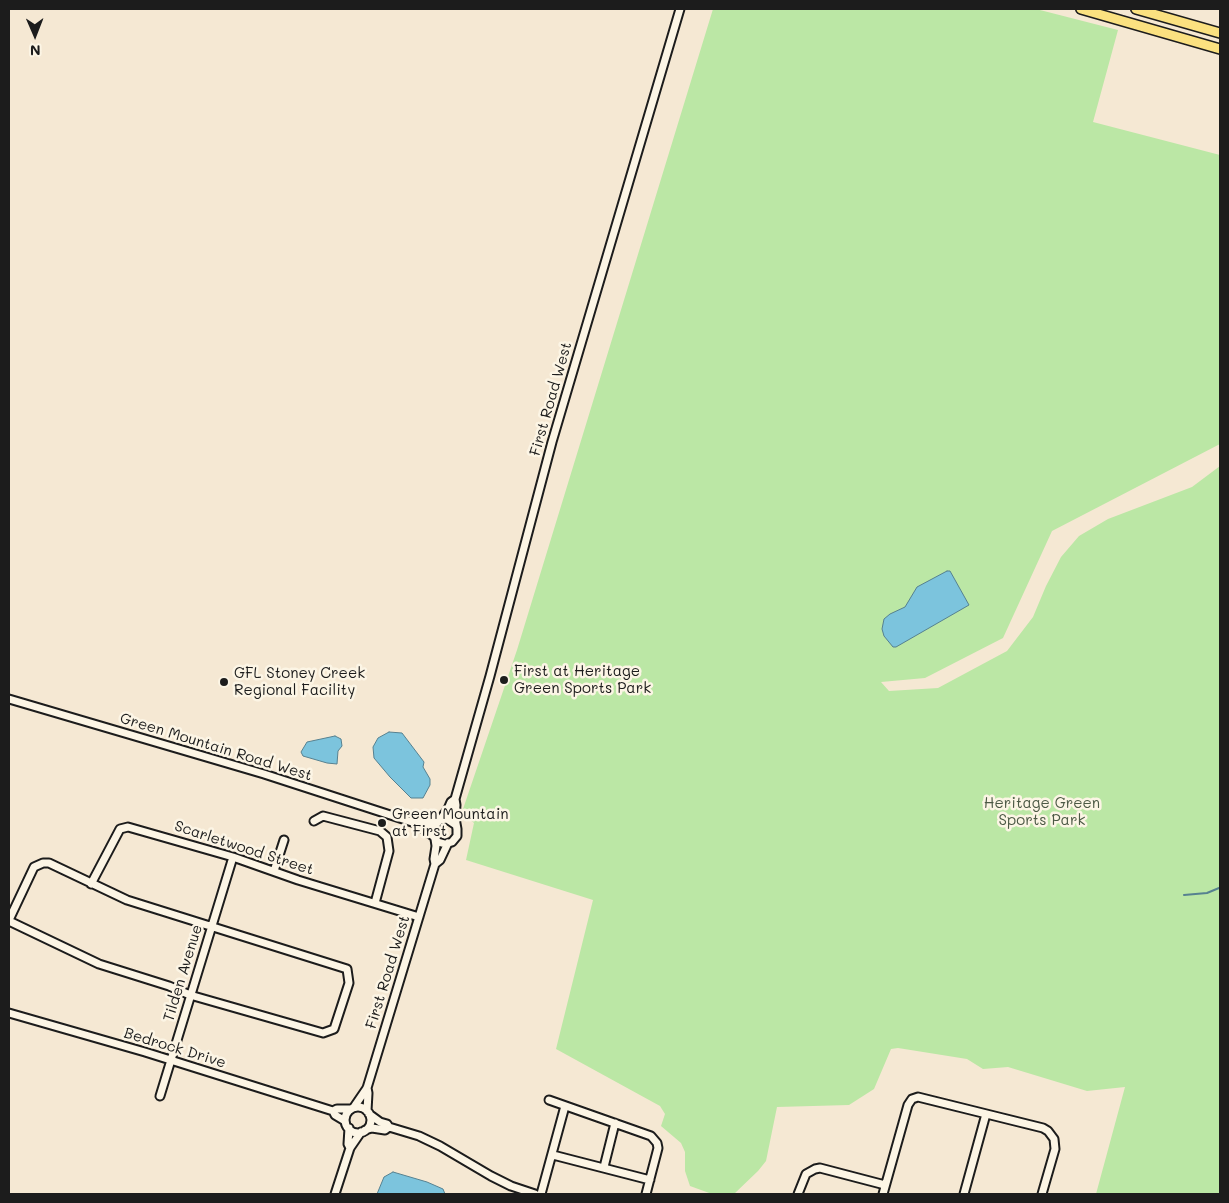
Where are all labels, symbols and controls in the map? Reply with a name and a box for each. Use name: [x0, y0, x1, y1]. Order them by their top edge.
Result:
north arrow: [10, 10, 60, 60]
text: N: [30, 41, 41, 60]
street label: First Road West: [526, 340, 576, 458]
place label: First at Heritage Green Sports Park: [514, 662, 651, 697]
place label: GFL Stoney Creek Regional Facility: [234, 664, 365, 699]
marker: First at Heritage Green Sports Park: [498, 674, 510, 686]
marker: GFL Stoney Creek Regional Facility: [218, 676, 230, 688]
street label: Green Mountain Road West: [118, 709, 314, 785]
park label: Heritage Green Sports Park: [984, 794, 1100, 829]
place label: Green Mountain at First: [392, 805, 509, 840]
street label: Scarletwood Street: [172, 817, 316, 879]
marker: Green Mountain at First: [376, 817, 388, 829]
street label: First Road West: [362, 913, 414, 1031]
street label: Tilden Avenue: [160, 922, 206, 1024]
street label: Bedrock Drive: [122, 1024, 228, 1072]

